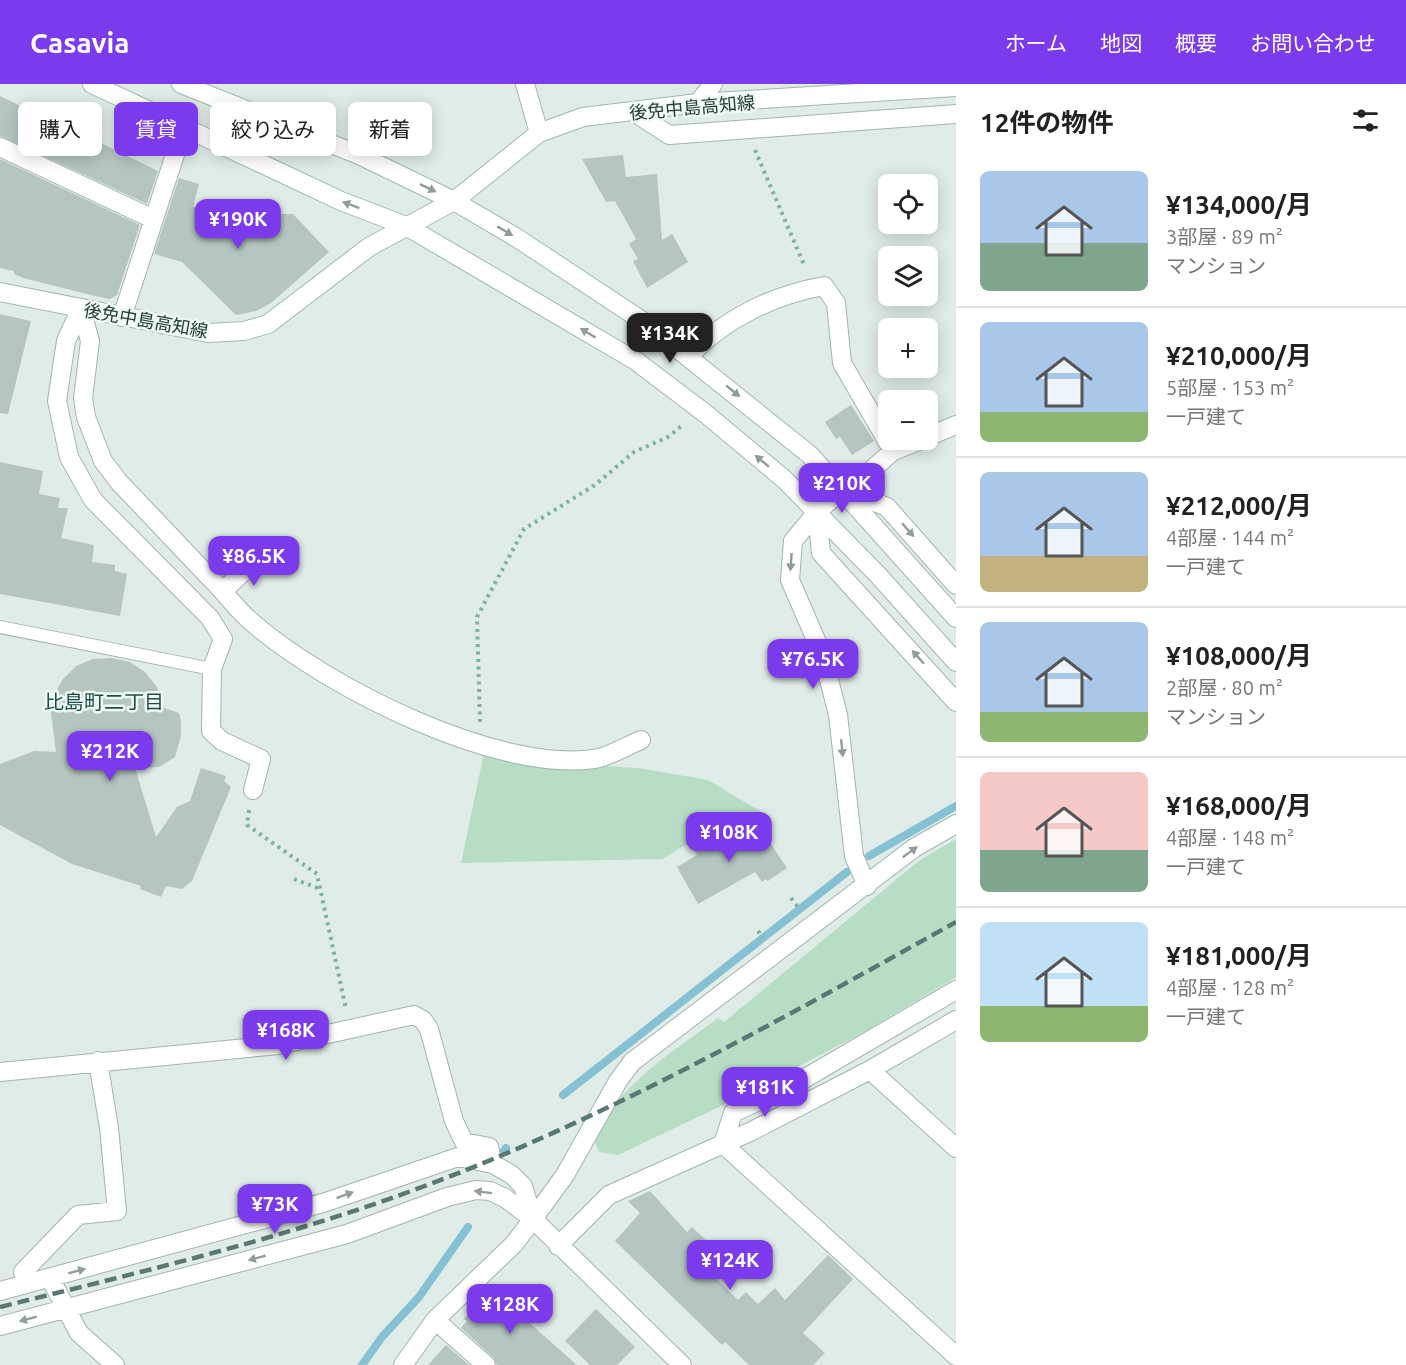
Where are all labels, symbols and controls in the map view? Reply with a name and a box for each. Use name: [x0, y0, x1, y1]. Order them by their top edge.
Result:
text: Casavia: [30, 27, 129, 58]
text: ホーム: [1005, 31, 1067, 55]
text: 地図: [1100, 31, 1142, 55]
text: 概要: [1175, 31, 1217, 55]
text: お問い合わせ: [1250, 31, 1376, 55]
street label: 後免中島高知線: [628, 92, 756, 122]
chip: 購入: [18, 102, 102, 156]
chip: 賃貸: [114, 102, 198, 156]
chip: 絞り込み: [210, 102, 336, 156]
chip: 新着: [348, 102, 432, 156]
icon: filters: [1349, 104, 1382, 137]
text: 12件の物件: [980, 108, 1113, 137]
map controls: [878, 174, 938, 450]
button: locate: [878, 174, 938, 234]
one-way arrow: [419, 184, 436, 193]
text: ¥134,000/月: [1166, 190, 1312, 219]
icon: home: [1028, 195, 1100, 267]
pin: ¥190K: [196, 199, 280, 250]
one-way arrow: [342, 200, 360, 210]
text: ¥190K: [209, 207, 267, 230]
text: 3部屋 · 89 m²: [1166, 225, 1283, 248]
one-way arrow: [497, 226, 514, 236]
button: layers: [878, 246, 938, 306]
text: マンション: [1166, 254, 1266, 277]
street label: 後免中島高知線: [82, 299, 210, 341]
pin: ¥134K: [628, 313, 712, 364]
button: +: [878, 318, 938, 378]
text: ¥134K: [641, 321, 699, 344]
one-way arrow: [579, 328, 596, 338]
text: ¥210,000/月: [1166, 341, 1312, 370]
icon: home: [1028, 346, 1100, 418]
text: 5部屋 · 153 m²: [1166, 376, 1294, 399]
one-way arrow: [725, 384, 740, 397]
button: −: [878, 390, 938, 450]
text: 一戸建て: [1166, 405, 1246, 428]
one-way arrow: [754, 454, 770, 467]
pin: ¥210K: [800, 463, 884, 514]
text: ¥210K: [813, 471, 871, 494]
text: ¥212,000/月: [1166, 491, 1312, 520]
icon: home: [1028, 496, 1100, 568]
one-way arrow: [901, 522, 914, 537]
text: 4部屋 · 144 m²: [1166, 526, 1294, 549]
pin: ¥86.5K: [205, 536, 303, 587]
text: ¥86.5K: [222, 544, 286, 567]
one-way arrow: [787, 552, 796, 571]
text: 一戸建て: [1166, 555, 1246, 578]
pin: ¥76.5K: [764, 639, 862, 690]
text: ¥108,000/月: [1166, 641, 1312, 670]
icon: home: [1028, 646, 1100, 718]
text: ¥76.5K: [781, 647, 845, 670]
one-way arrow: [912, 650, 925, 665]
text: 2部屋 · 80 m²: [1166, 676, 1283, 699]
district label: 比島町二丁目: [44, 690, 164, 713]
text: マンション: [1166, 705, 1266, 728]
pin: ¥212K: [68, 731, 152, 782]
one-way arrow: [837, 738, 847, 757]
text: ¥212K: [81, 739, 139, 762]
text: ¥168,000/月: [1166, 791, 1312, 820]
icon: home: [1028, 796, 1100, 868]
pin: ¥108K: [687, 812, 771, 863]
text: ¥108K: [700, 820, 758, 843]
text: 4部屋 · 148 m²: [1166, 826, 1294, 849]
one-way arrow: [902, 847, 917, 859]
text: 一戸建て: [1166, 855, 1246, 878]
text: ¥181,000/月: [1166, 941, 1312, 970]
icon: home: [1028, 946, 1100, 1018]
text: 4部屋 · 128 m²: [1166, 976, 1294, 999]
text: 一戸建て: [1166, 1005, 1246, 1028]
pin: ¥168K: [244, 1010, 328, 1061]
text: ¥168K: [257, 1018, 315, 1041]
pin: ¥181K: [723, 1067, 807, 1118]
text: ¥181K: [736, 1075, 794, 1098]
pin: ¥73K: [239, 1184, 311, 1235]
one-way arrow: [474, 1187, 493, 1196]
one-way arrow: [336, 1189, 354, 1199]
text: ¥73K: [251, 1192, 299, 1215]
pin: ¥124K: [688, 1240, 772, 1291]
text: ¥124K: [701, 1248, 759, 1271]
one-way arrow: [248, 1254, 266, 1263]
one-way arrow: [68, 1266, 86, 1275]
pin: ¥128K: [468, 1284, 552, 1335]
text: ¥128K: [481, 1292, 539, 1315]
one-way arrow: [19, 1315, 37, 1324]

